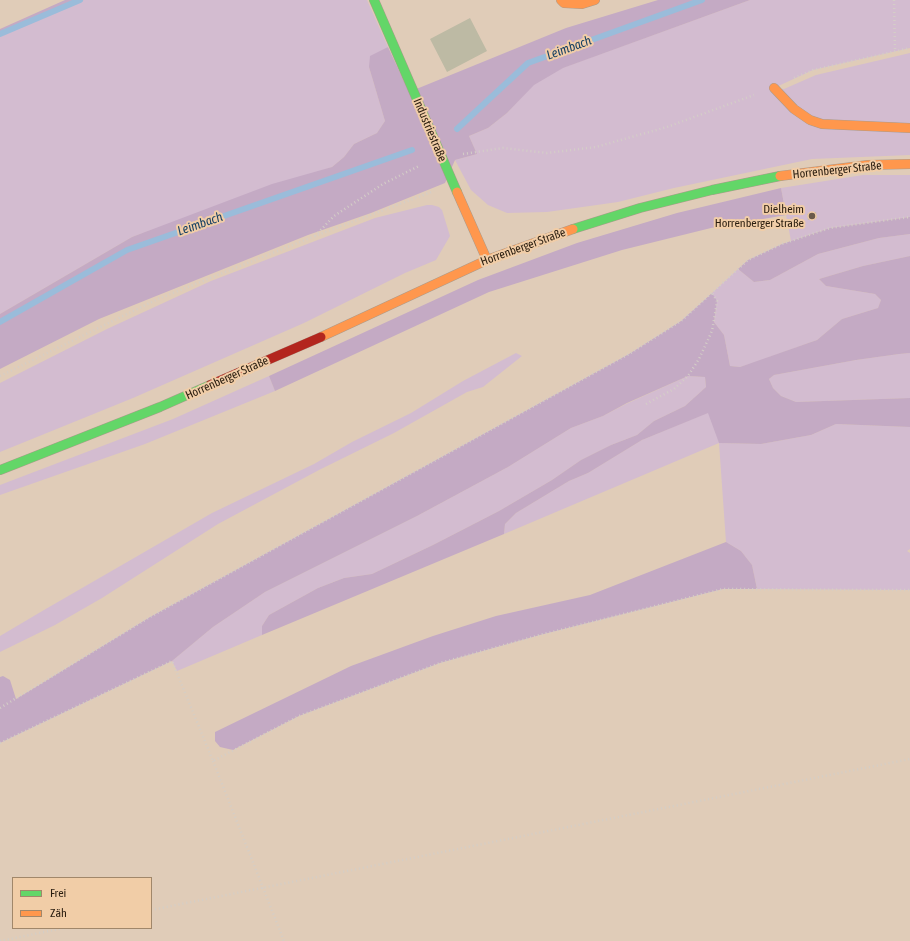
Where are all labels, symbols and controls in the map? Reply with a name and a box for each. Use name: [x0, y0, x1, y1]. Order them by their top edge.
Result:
water label: Leimbach: [544, 33, 594, 63]
street label: Industriestraße: [410, 96, 450, 164]
street label: Horrenberger Straße: [792, 158, 882, 182]
place label: Dielheim Horrenberger Straße: [715, 202, 804, 230]
water label: Leimbach: [175, 209, 225, 239]
marker: Dielheim Horrenberger Straße: [807, 211, 817, 221]
street label: Horrenberger Straße: [479, 225, 567, 269]
street label: Horrenberger Straße: [183, 353, 271, 403]
legend: [12, 877, 152, 929]
text: Frei: [50, 886, 66, 900]
text: Zäh: [50, 906, 67, 920]

